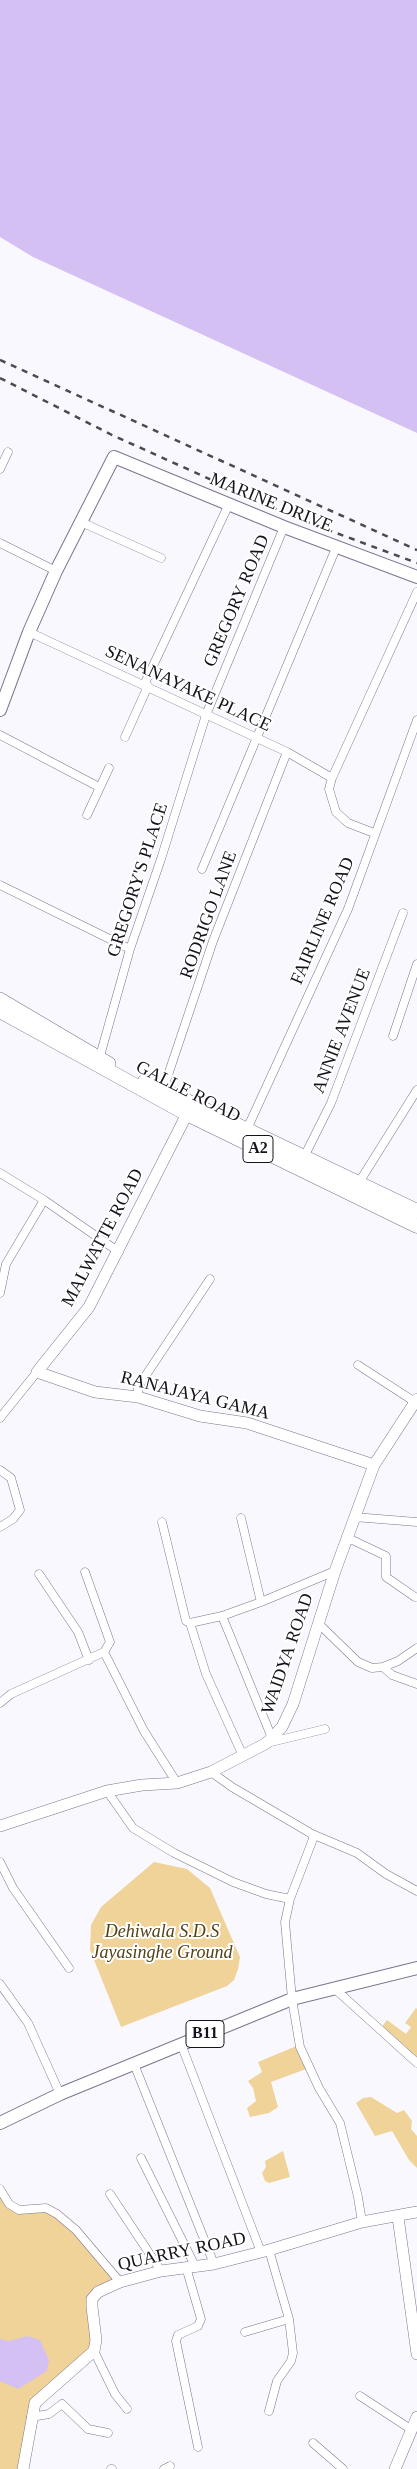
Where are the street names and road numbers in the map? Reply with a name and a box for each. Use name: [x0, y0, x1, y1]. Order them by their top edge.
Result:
street label: MARINE DRIVE: [206, 469, 336, 537]
street label: GREGORY ROAD: [199, 532, 275, 670]
street label: SENANAYAKE PLACE: [101, 641, 275, 737]
street label: GREGORY'S PLACE: [103, 800, 173, 960]
street label: RODRIGO LANE: [176, 848, 242, 982]
street label: FAIRLINE ROAD: [286, 854, 360, 988]
street label: ANNIE AVENUE: [308, 965, 376, 1097]
street label: GALLE ROAD: [132, 1056, 244, 1128]
road number: A2: [243, 1136, 273, 1162]
street label: MALWATTE ROAD: [58, 1165, 148, 1311]
street label: RANAJAYA GAMA: [118, 1367, 272, 1425]
street label: WAIDYA ROAD: [257, 1591, 319, 1717]
road number: B11: [186, 2020, 224, 2048]
street label: QUARRY ROAD: [116, 2228, 248, 2276]

